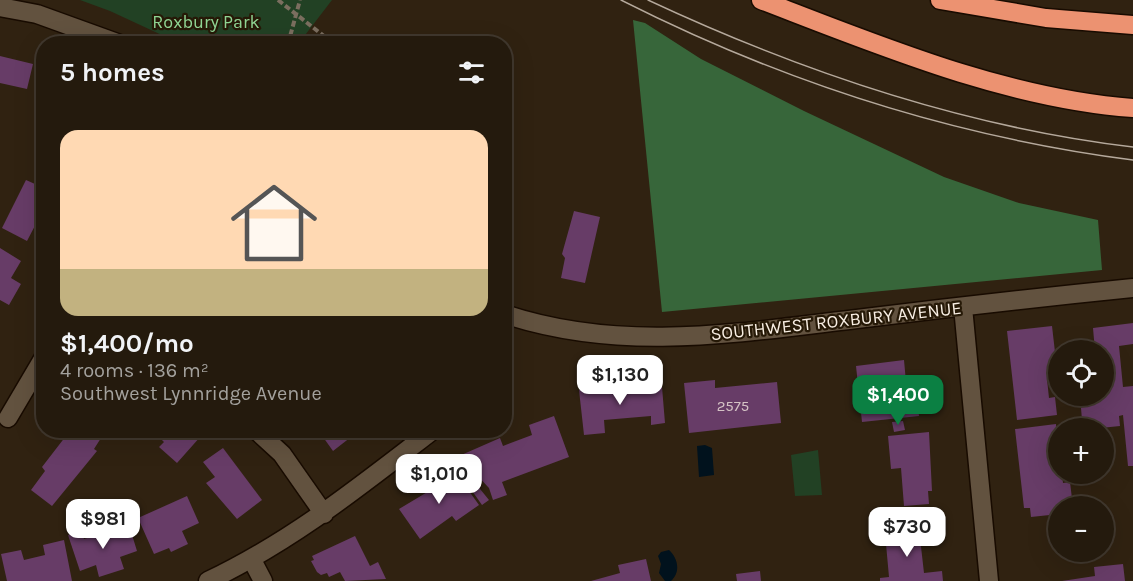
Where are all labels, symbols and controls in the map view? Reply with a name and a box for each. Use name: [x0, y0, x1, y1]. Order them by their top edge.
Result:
park label: Roxbury Park: [152, 11, 260, 33]
icon: filters: [455, 56, 488, 89]
text: 5 homes: [60, 57, 165, 88]
icon: home: [220, 169, 328, 277]
street label: SOUTHWEST ROXBURY AVENUE: [710, 297, 962, 345]
text: $1,400/mo: [60, 328, 194, 359]
map controls: [1048, 340, 1114, 562]
button: locate: [1048, 340, 1114, 406]
pin: $1,130: [571, 355, 669, 406]
text: 4 rooms · 136 m²: [60, 359, 209, 382]
text: $1,130: [591, 363, 649, 386]
pin: $1,400: [849, 375, 947, 426]
text: Southwest Lynnridge Avenue: [60, 382, 322, 405]
text: $1,400: [866, 383, 930, 406]
house number: 2575: [717, 397, 749, 415]
button: +: [1048, 418, 1114, 484]
pin: $1,010: [390, 454, 488, 505]
text: $1,010: [410, 462, 468, 485]
button: −: [1048, 496, 1114, 562]
pin: $981: [67, 499, 139, 550]
text: $981: [80, 507, 126, 530]
pin: $730: [871, 507, 943, 558]
text: $730: [883, 515, 931, 538]

